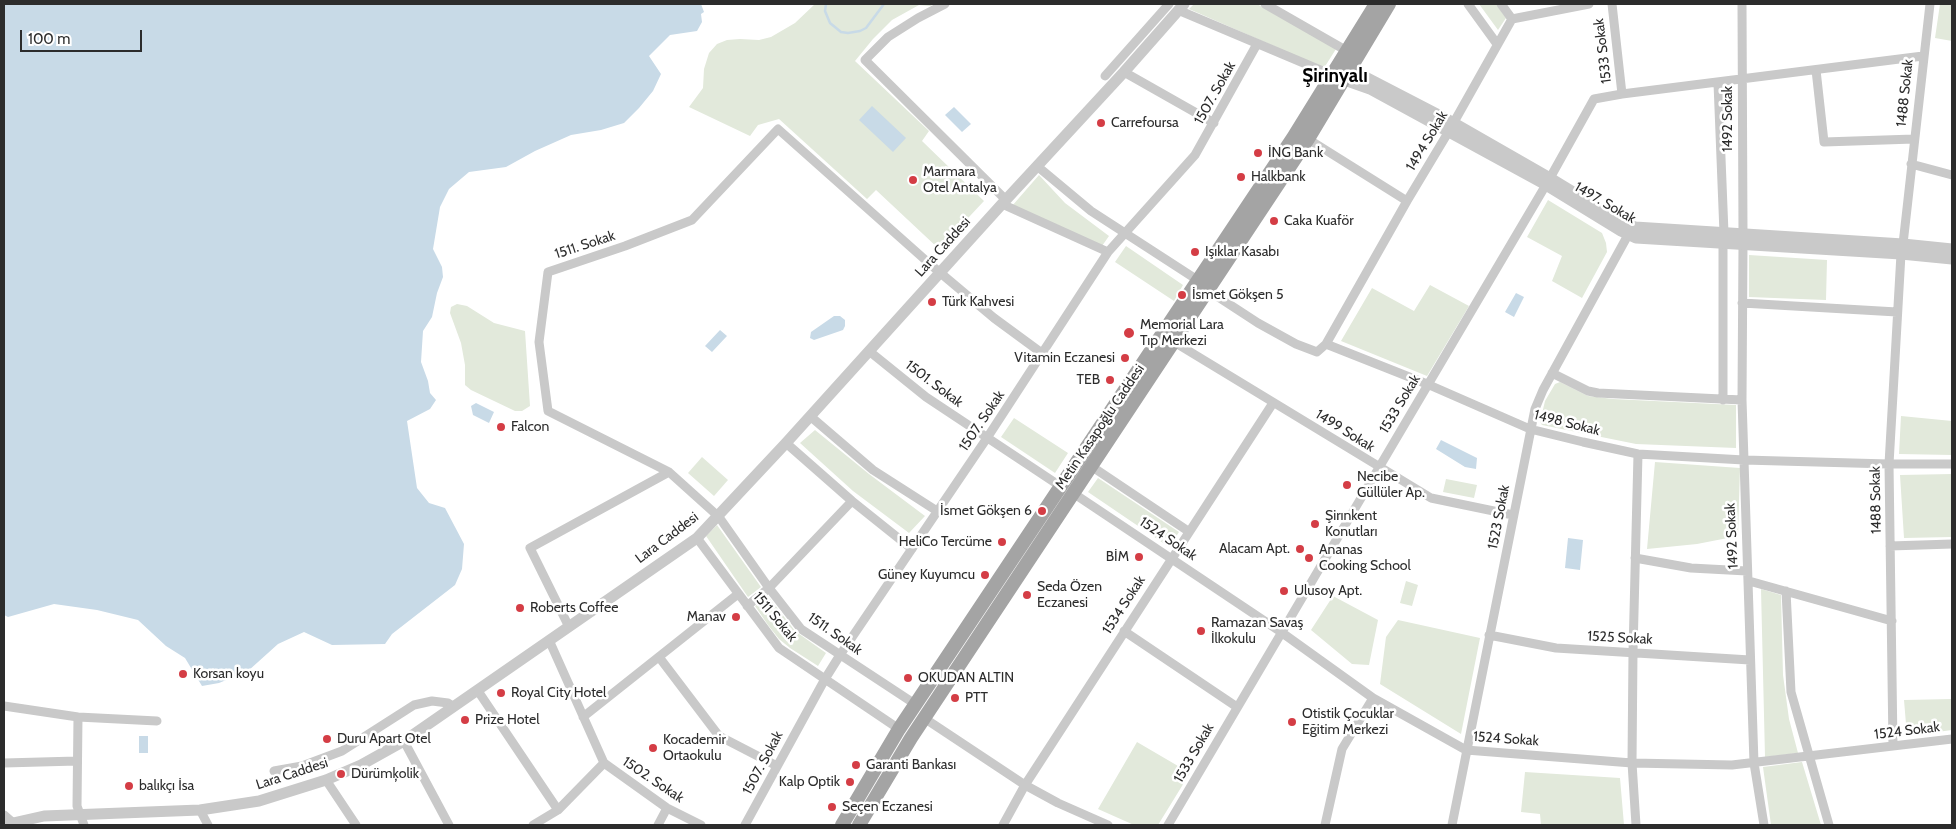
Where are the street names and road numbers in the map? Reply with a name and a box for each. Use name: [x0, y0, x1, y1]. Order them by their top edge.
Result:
street label: 1533 Sokak: [1591, 17, 1615, 85]
street label: 1488 Sokak: [1893, 58, 1917, 128]
street label: 1507. Sokak: [1191, 59, 1239, 127]
street label: 1492 Sokak: [1720, 86, 1736, 152]
street label: 1494 Sokak: [1403, 108, 1451, 174]
street label: 1497. Sokak: [1571, 179, 1639, 227]
street label: Lara Caddesi: [912, 214, 974, 280]
street label: 1511. Sokak: [553, 227, 617, 263]
street label: 1501. Sokak: [902, 357, 966, 411]
street label: Metin Kasapoğlu Caddesi: [1052, 361, 1148, 493]
street label: 1533 Sokak: [1376, 372, 1424, 436]
street label: 1507. Sokak: [956, 388, 1008, 454]
street label: 1499 Sokak: [1312, 406, 1378, 456]
street label: 1498 Sokak: [1532, 407, 1602, 439]
street label: 1488 Sokak: [1867, 466, 1885, 534]
street label: 1523 Sokak: [1485, 483, 1513, 551]
street label: 1492 Sokak: [1722, 503, 1742, 569]
street label: Lara Caddesi: [632, 509, 702, 567]
street label: 1524 Sokak: [1136, 514, 1200, 564]
street label: 1534 Sokak: [1099, 573, 1149, 637]
street label: 1511 Sokak: [749, 589, 801, 645]
street label: 1511. Sokak: [805, 609, 865, 659]
street label: 1525 Sokak: [1587, 628, 1653, 648]
street label: 1524 Sokak: [1873, 719, 1941, 743]
street label: 1533 Sokak: [1170, 720, 1218, 786]
street label: 1507. Sokak: [739, 728, 787, 798]
street label: 1524 Sokak: [1473, 728, 1539, 750]
street label: 1502. Sokak: [619, 753, 687, 807]
street label: Lara Caddesi: [254, 754, 330, 794]

